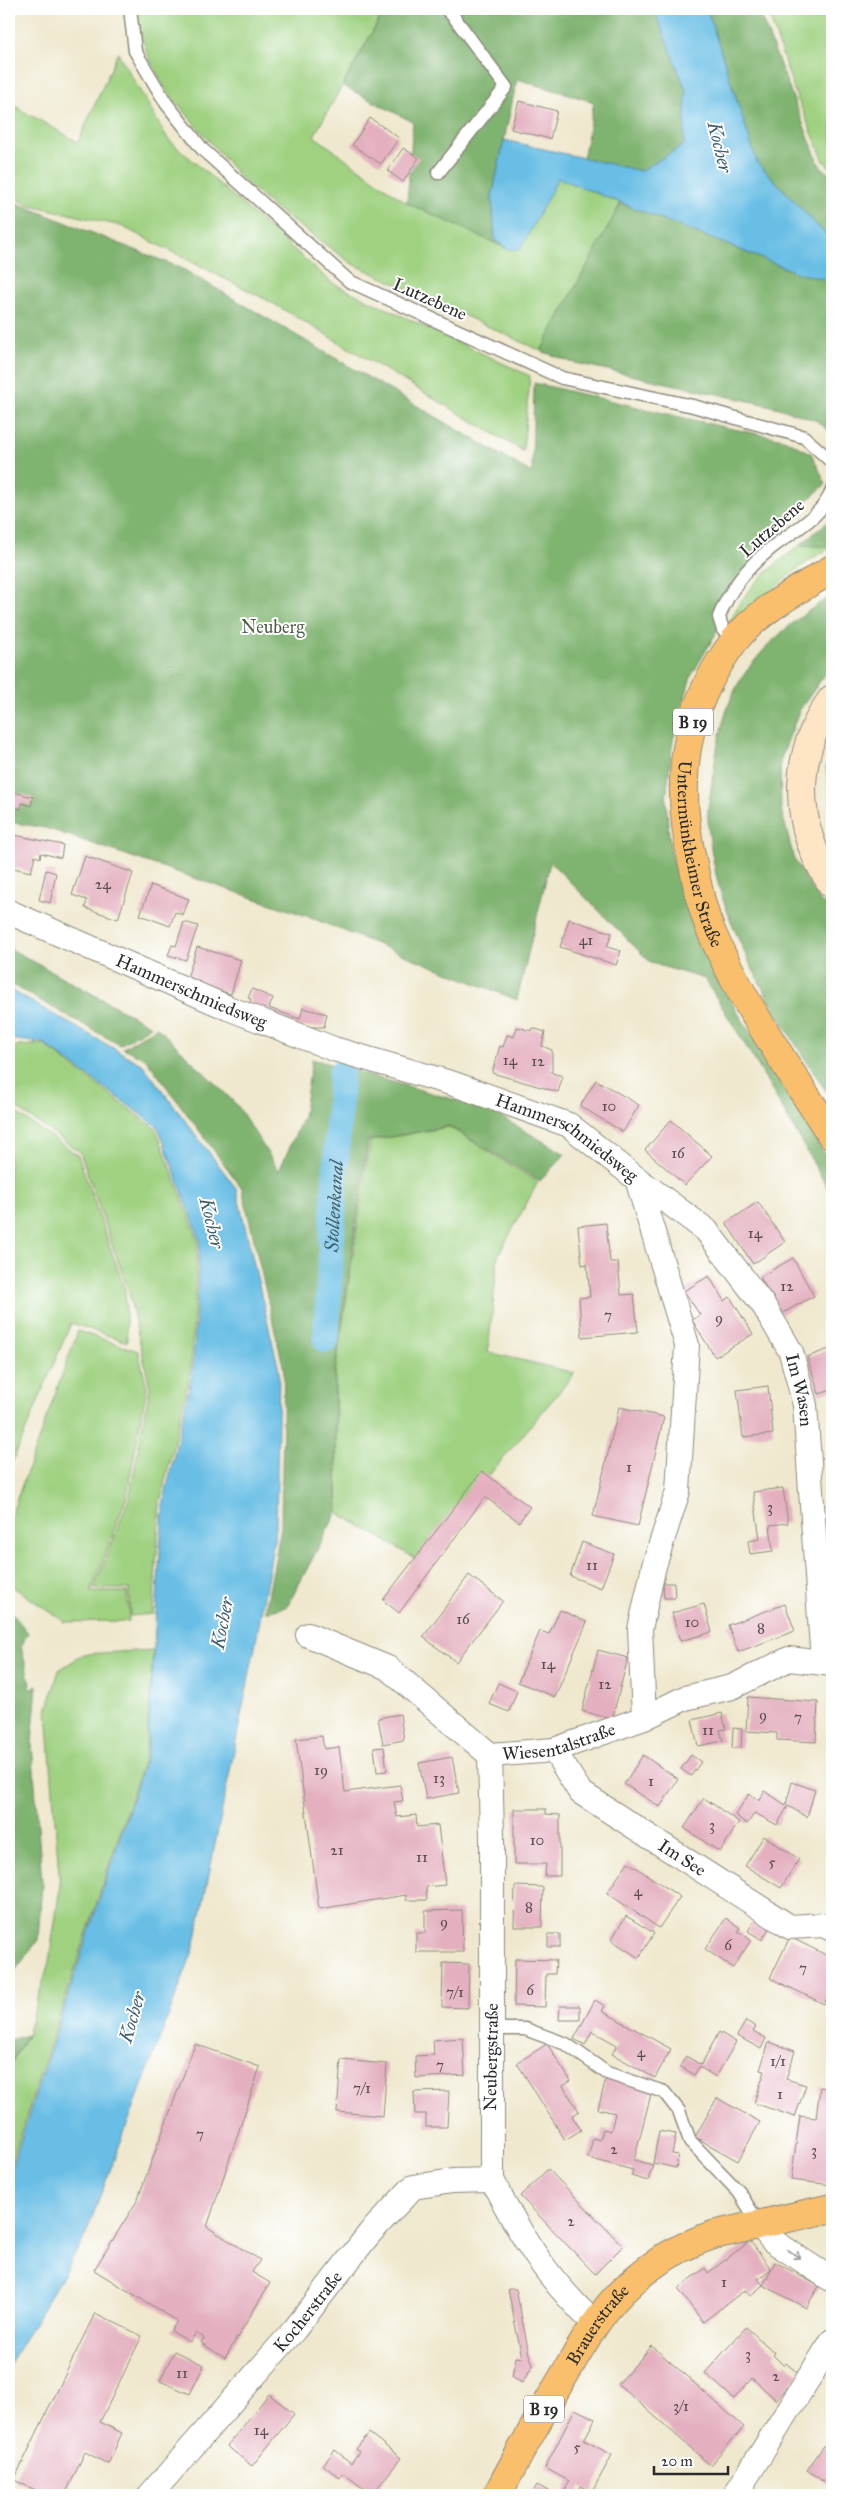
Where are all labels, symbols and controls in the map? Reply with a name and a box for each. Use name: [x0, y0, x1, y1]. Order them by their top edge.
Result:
water label: Kocher: [702, 118, 738, 176]
street label: Lutzebene: [390, 273, 470, 325]
street label: Lutzebene: [735, 494, 809, 562]
park label: Neuberg: [241, 616, 305, 639]
road number: B 19: [673, 709, 713, 736]
street label: Untermünkheimer Straße: [673, 760, 728, 951]
house number: 24: [95, 875, 112, 893]
house number: 41: [579, 931, 593, 949]
street label: Hammerschmiedsweg: [112, 949, 271, 1034]
house number: 14: [503, 1051, 518, 1069]
house number: 12: [531, 1052, 545, 1070]
street label: Hammerschmiedsweg: [493, 1089, 643, 1188]
house number: 10: [602, 1097, 616, 1115]
house number: 16: [671, 1144, 686, 1162]
water label: Stollenkanal: [319, 1158, 348, 1254]
water label: Kocher: [194, 1194, 230, 1252]
house number: 14: [748, 1224, 763, 1242]
house number: 12: [780, 1277, 794, 1295]
house number: 7: [604, 1306, 612, 1324]
house number: 9: [715, 1309, 723, 1327]
street label: Im Wasen: [781, 1351, 818, 1428]
house number: 1: [626, 1458, 632, 1476]
house number: 3: [767, 1498, 773, 1516]
house number: 11: [586, 1556, 598, 1574]
water label: Kocher: [206, 1594, 238, 1652]
house number: 16: [456, 1610, 471, 1628]
house number: 10: [685, 1613, 699, 1631]
house number: 8: [757, 1619, 765, 1637]
house number: 14: [541, 1655, 556, 1673]
house number: 12: [598, 1675, 612, 1693]
house number: 9: [759, 1706, 767, 1724]
house number: 7: [794, 1708, 802, 1726]
street label: Wiesentalstraße: [501, 1718, 618, 1765]
house number: 11: [702, 1721, 714, 1739]
house number: 19: [314, 1761, 328, 1779]
house number: 13: [433, 1769, 445, 1787]
house number: 1: [648, 1772, 654, 1790]
house number: 3: [709, 1816, 715, 1834]
house number: 10: [530, 1831, 544, 1849]
street label: Im See: [654, 1834, 710, 1881]
house number: 21: [330, 1841, 344, 1859]
house number: 11: [416, 1848, 428, 1866]
house number: 5: [769, 1853, 776, 1871]
house number: 4: [634, 1882, 643, 1900]
house number: 8: [525, 1898, 533, 1916]
house number: 9: [440, 1913, 448, 1931]
house number: 6: [724, 1936, 733, 1954]
house number: 7: [799, 1959, 807, 1977]
house number: 6: [526, 1981, 535, 1999]
house number: 7/1: [446, 1983, 464, 2001]
water label: Kocher: [114, 1988, 151, 2046]
street label: Neubergstraße: [479, 2003, 504, 2111]
house number: 4: [637, 2043, 646, 2061]
house number: 1/1: [770, 2052, 786, 2070]
house number: 7: [436, 2056, 444, 2074]
house number: 7/1: [353, 2079, 371, 2097]
house number: 1: [777, 2085, 783, 2103]
house number: 7: [196, 2125, 204, 2143]
house number: 2: [610, 2140, 618, 2158]
house number: 3: [811, 2141, 817, 2159]
house number: 2: [567, 2212, 575, 2230]
one-way arrow: [786, 2249, 800, 2259]
street label: Kocherstraße: [269, 2267, 347, 2357]
house number: 1: [721, 2273, 727, 2291]
street label: Brauerstraße: [562, 2280, 634, 2369]
house number: 3: [745, 2345, 751, 2363]
house number: 11: [176, 2364, 188, 2382]
house number: 2: [772, 2367, 780, 2385]
road number: B 19: [524, 2396, 564, 2422]
house number: 3/1: [673, 2397, 689, 2415]
house number: 14: [254, 2421, 269, 2439]
house number: 5: [574, 2438, 581, 2456]
scale bar: [654, 2444, 727, 2476]
text: 20 m: [661, 2452, 693, 2470]

